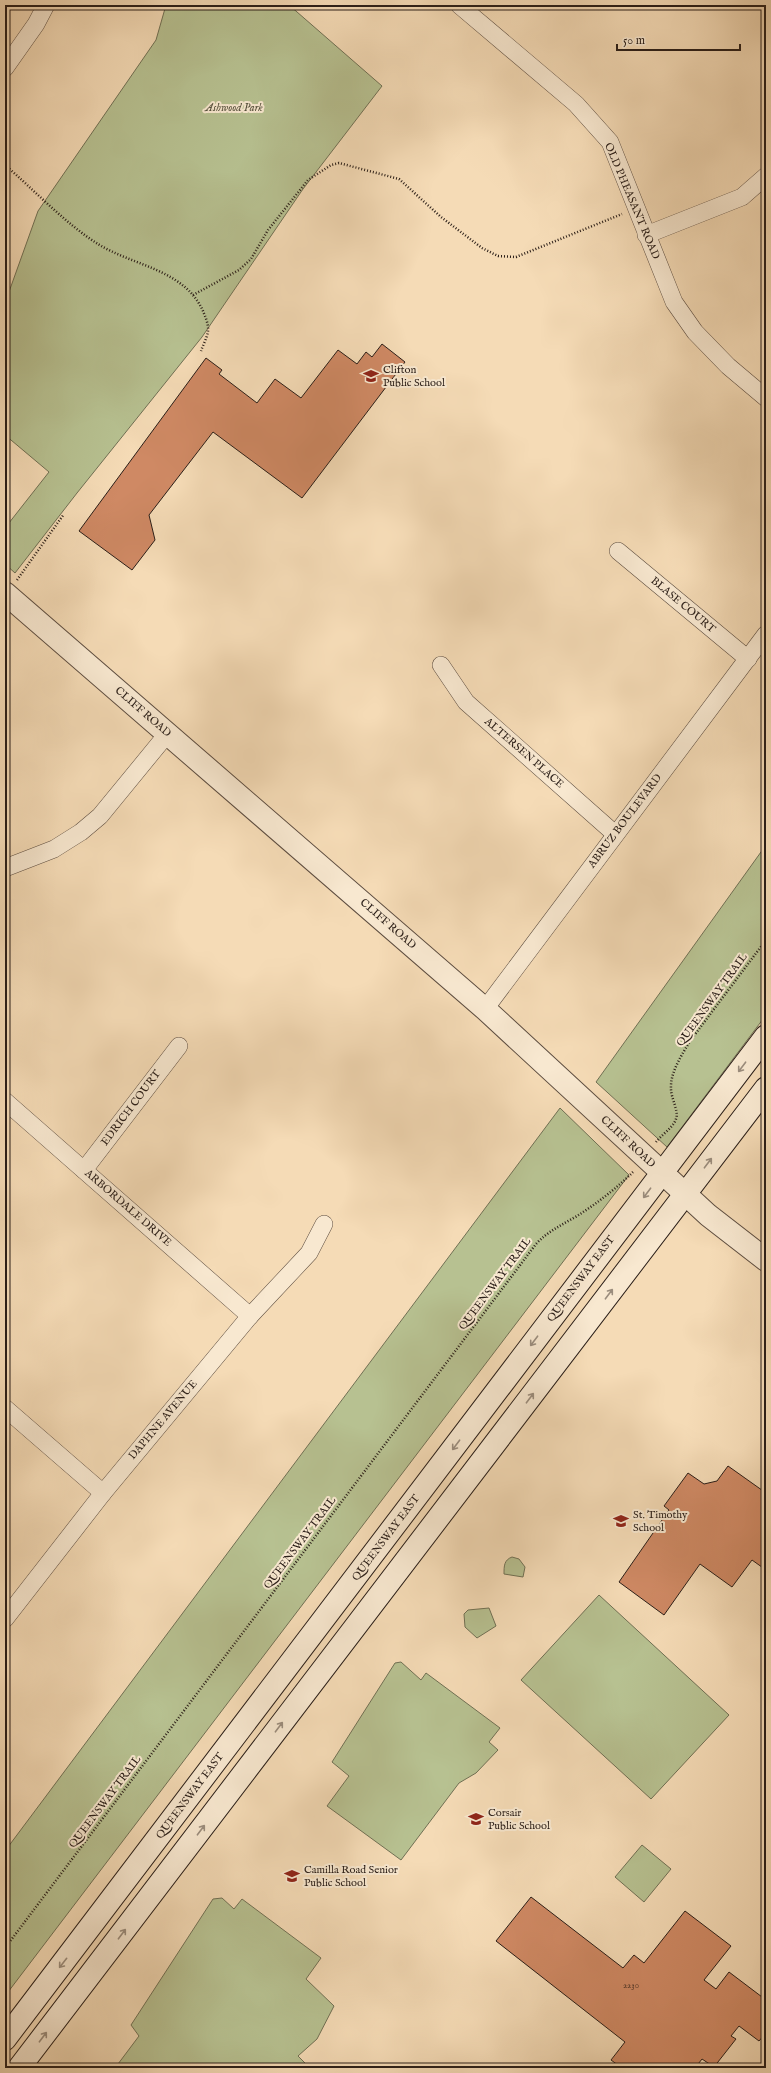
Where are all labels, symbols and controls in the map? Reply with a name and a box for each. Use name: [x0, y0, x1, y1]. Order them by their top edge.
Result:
scale bar: [617, 26, 740, 52]
text: 50 m: [623, 33, 645, 48]
park label: Ashwood Park: [204, 101, 263, 115]
street label: OLD PHEASANT ROAD: [601, 141, 663, 261]
place label: Clifton Public School: [383, 363, 445, 390]
school or university icon: Clifton Public School: [362, 367, 380, 385]
street label: BLASE COURT: [648, 574, 718, 636]
street label: CLIFF ROAD: [112, 684, 174, 740]
street label: ALTERSEN PLACE: [481, 714, 567, 792]
street label: ABRUZ BOULEVARD: [584, 771, 665, 872]
street label: CLIFF ROAD: [357, 896, 419, 952]
street label: QUEENSWAY TRAIL: [673, 950, 751, 1049]
one-way arrow: [738, 1062, 747, 1073]
street label: EDRICH COURT: [98, 1067, 164, 1149]
street label: CLIFF ROAD: [598, 1113, 659, 1171]
one-way arrow: [704, 1158, 713, 1169]
street label: ARBORDALE DRIVE: [81, 1166, 175, 1250]
one-way arrow: [643, 1187, 651, 1198]
street label: QUEENSWAY EAST: [544, 1233, 618, 1325]
street label: QUEENSWAY TRAIL: [456, 1235, 534, 1333]
one-way arrow: [605, 1289, 613, 1300]
one-way arrow: [530, 1336, 539, 1347]
street label: DAPHNE AVENUE: [126, 1377, 201, 1463]
one-way arrow: [526, 1392, 535, 1403]
one-way arrow: [452, 1439, 460, 1450]
street label: QUEENSWAY EAST: [349, 1492, 423, 1584]
street label: QUEENSWAY TRAIL: [261, 1494, 339, 1592]
place label: St. Timothy School: [633, 1508, 688, 1535]
school or university icon: St. Timothy School: [612, 1512, 630, 1530]
one-way arrow: [275, 1721, 284, 1732]
street label: QUEENSWAY EAST: [153, 1750, 227, 1842]
street label: QUEENSWAY TRAIL: [66, 1753, 144, 1851]
place label: Corsair Public School: [488, 1806, 550, 1833]
school or university icon: Corsair Public School: [467, 1810, 485, 1828]
one-way arrow: [196, 1825, 205, 1836]
place label: Camilla Road Senior Public School: [304, 1863, 398, 1890]
school or university icon: Camilla Road Senior Public School: [283, 1867, 301, 1885]
one-way arrow: [118, 1928, 126, 1939]
one-way arrow: [59, 1957, 68, 1968]
house number: 2230: [623, 1980, 639, 1991]
one-way arrow: [39, 2032, 47, 2043]

